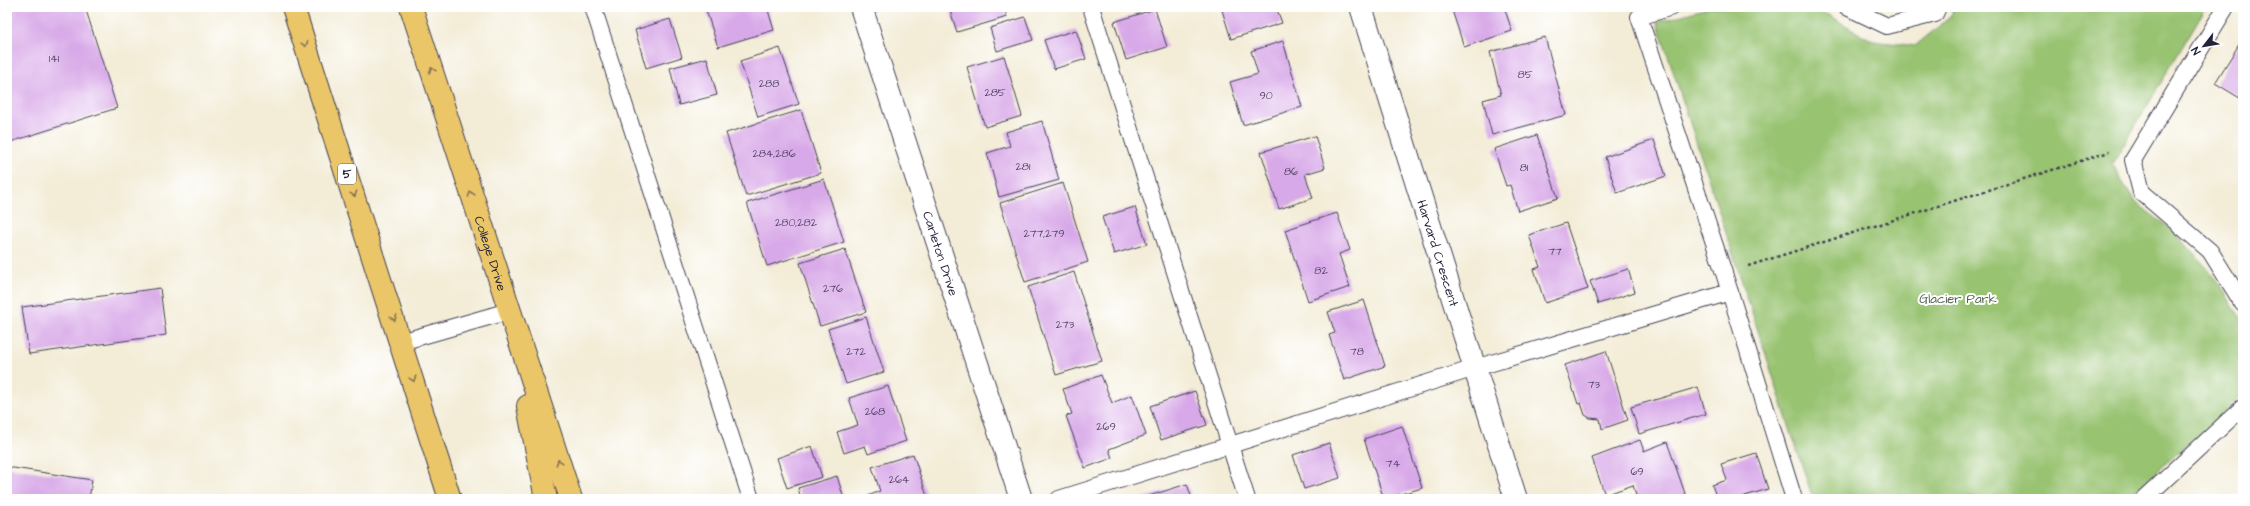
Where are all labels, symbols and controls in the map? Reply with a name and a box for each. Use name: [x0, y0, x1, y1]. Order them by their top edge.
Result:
north arrow: [2184, 26, 2224, 66]
one-way arrow: [300, 40, 309, 47]
text: N: [2188, 44, 2204, 58]
house number: 141: [49, 51, 60, 66]
one-way arrow: [428, 67, 437, 74]
house number: 85: [1518, 67, 1533, 82]
house number: 288: [759, 76, 779, 91]
house number: 285: [984, 85, 1006, 100]
house number: 90: [1259, 88, 1273, 103]
house number: 284,286: [752, 146, 796, 161]
house number: 281: [1016, 159, 1031, 174]
house number: 81: [1520, 160, 1529, 175]
road number: 5: [338, 164, 356, 184]
house number: 86: [1284, 164, 1298, 179]
one-way arrow: [468, 190, 476, 197]
one-way arrow: [349, 191, 357, 198]
street label: Harvard Crescent: [1412, 198, 1463, 310]
street label: Carleton Drive: [918, 209, 962, 298]
street label: College Drive: [470, 214, 511, 293]
house number: 280,282: [775, 215, 818, 230]
house number: 277,279: [1023, 226, 1065, 241]
house number: 77: [1548, 244, 1562, 259]
house number: 82: [1314, 263, 1328, 278]
house number: 276: [823, 281, 843, 296]
park label: Glacier Park: [1919, 290, 1997, 308]
one-way arrow: [389, 315, 397, 322]
house number: 273: [1056, 317, 1075, 332]
house number: 272: [846, 344, 866, 359]
house number: 78: [1350, 344, 1364, 359]
one-way arrow: [408, 375, 417, 382]
house number: 73: [1588, 377, 1601, 392]
house number: 268: [865, 404, 885, 419]
house number: 269: [1096, 419, 1116, 434]
house number: 74: [1386, 456, 1401, 471]
one-way arrow: [555, 459, 563, 466]
house number: 69: [1630, 464, 1644, 479]
house number: 264: [889, 472, 910, 487]

